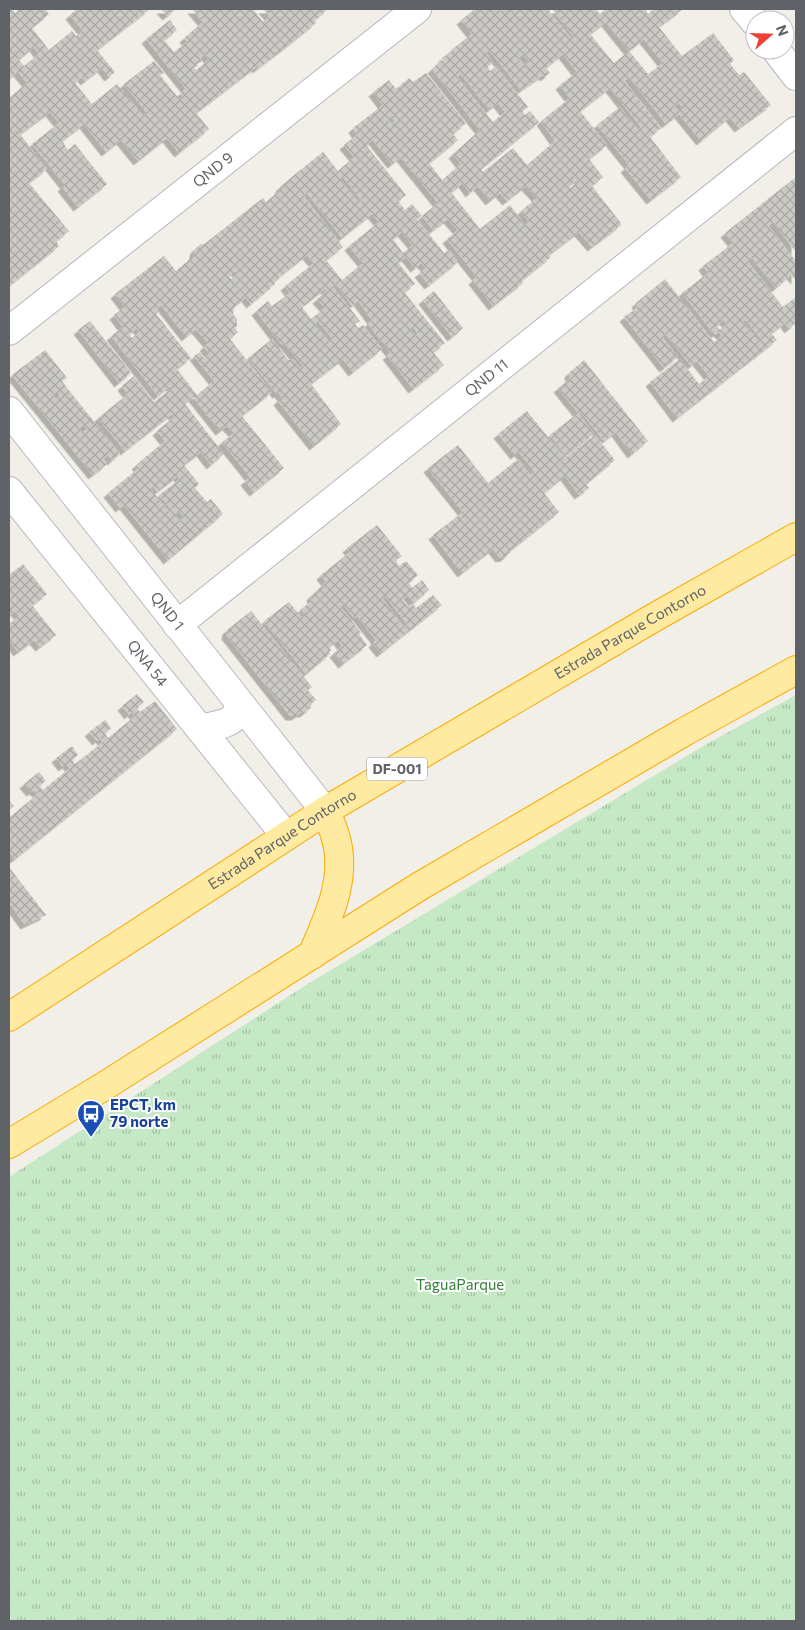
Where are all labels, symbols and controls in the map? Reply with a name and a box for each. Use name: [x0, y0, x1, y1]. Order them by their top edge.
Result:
north arrow: [745, 10, 795, 60]
text: N: [773, 23, 792, 38]
street label: QND 9: [189, 148, 236, 191]
street label: QND 11: [461, 354, 511, 400]
street label: Estrada Parque Contorno: [551, 580, 709, 682]
street label: QND 1: [147, 588, 189, 633]
street label: QNA 54: [124, 636, 172, 690]
road number: DF-001: [367, 758, 427, 781]
street label: Estrada Parque Contorno: [204, 785, 359, 893]
place label: EPCT, km 79 norte: [110, 1095, 176, 1130]
bus stop icon: EPCT, km 79 norte: [76, 1099, 106, 1138]
park label: TaguaParque: [416, 1275, 504, 1293]

